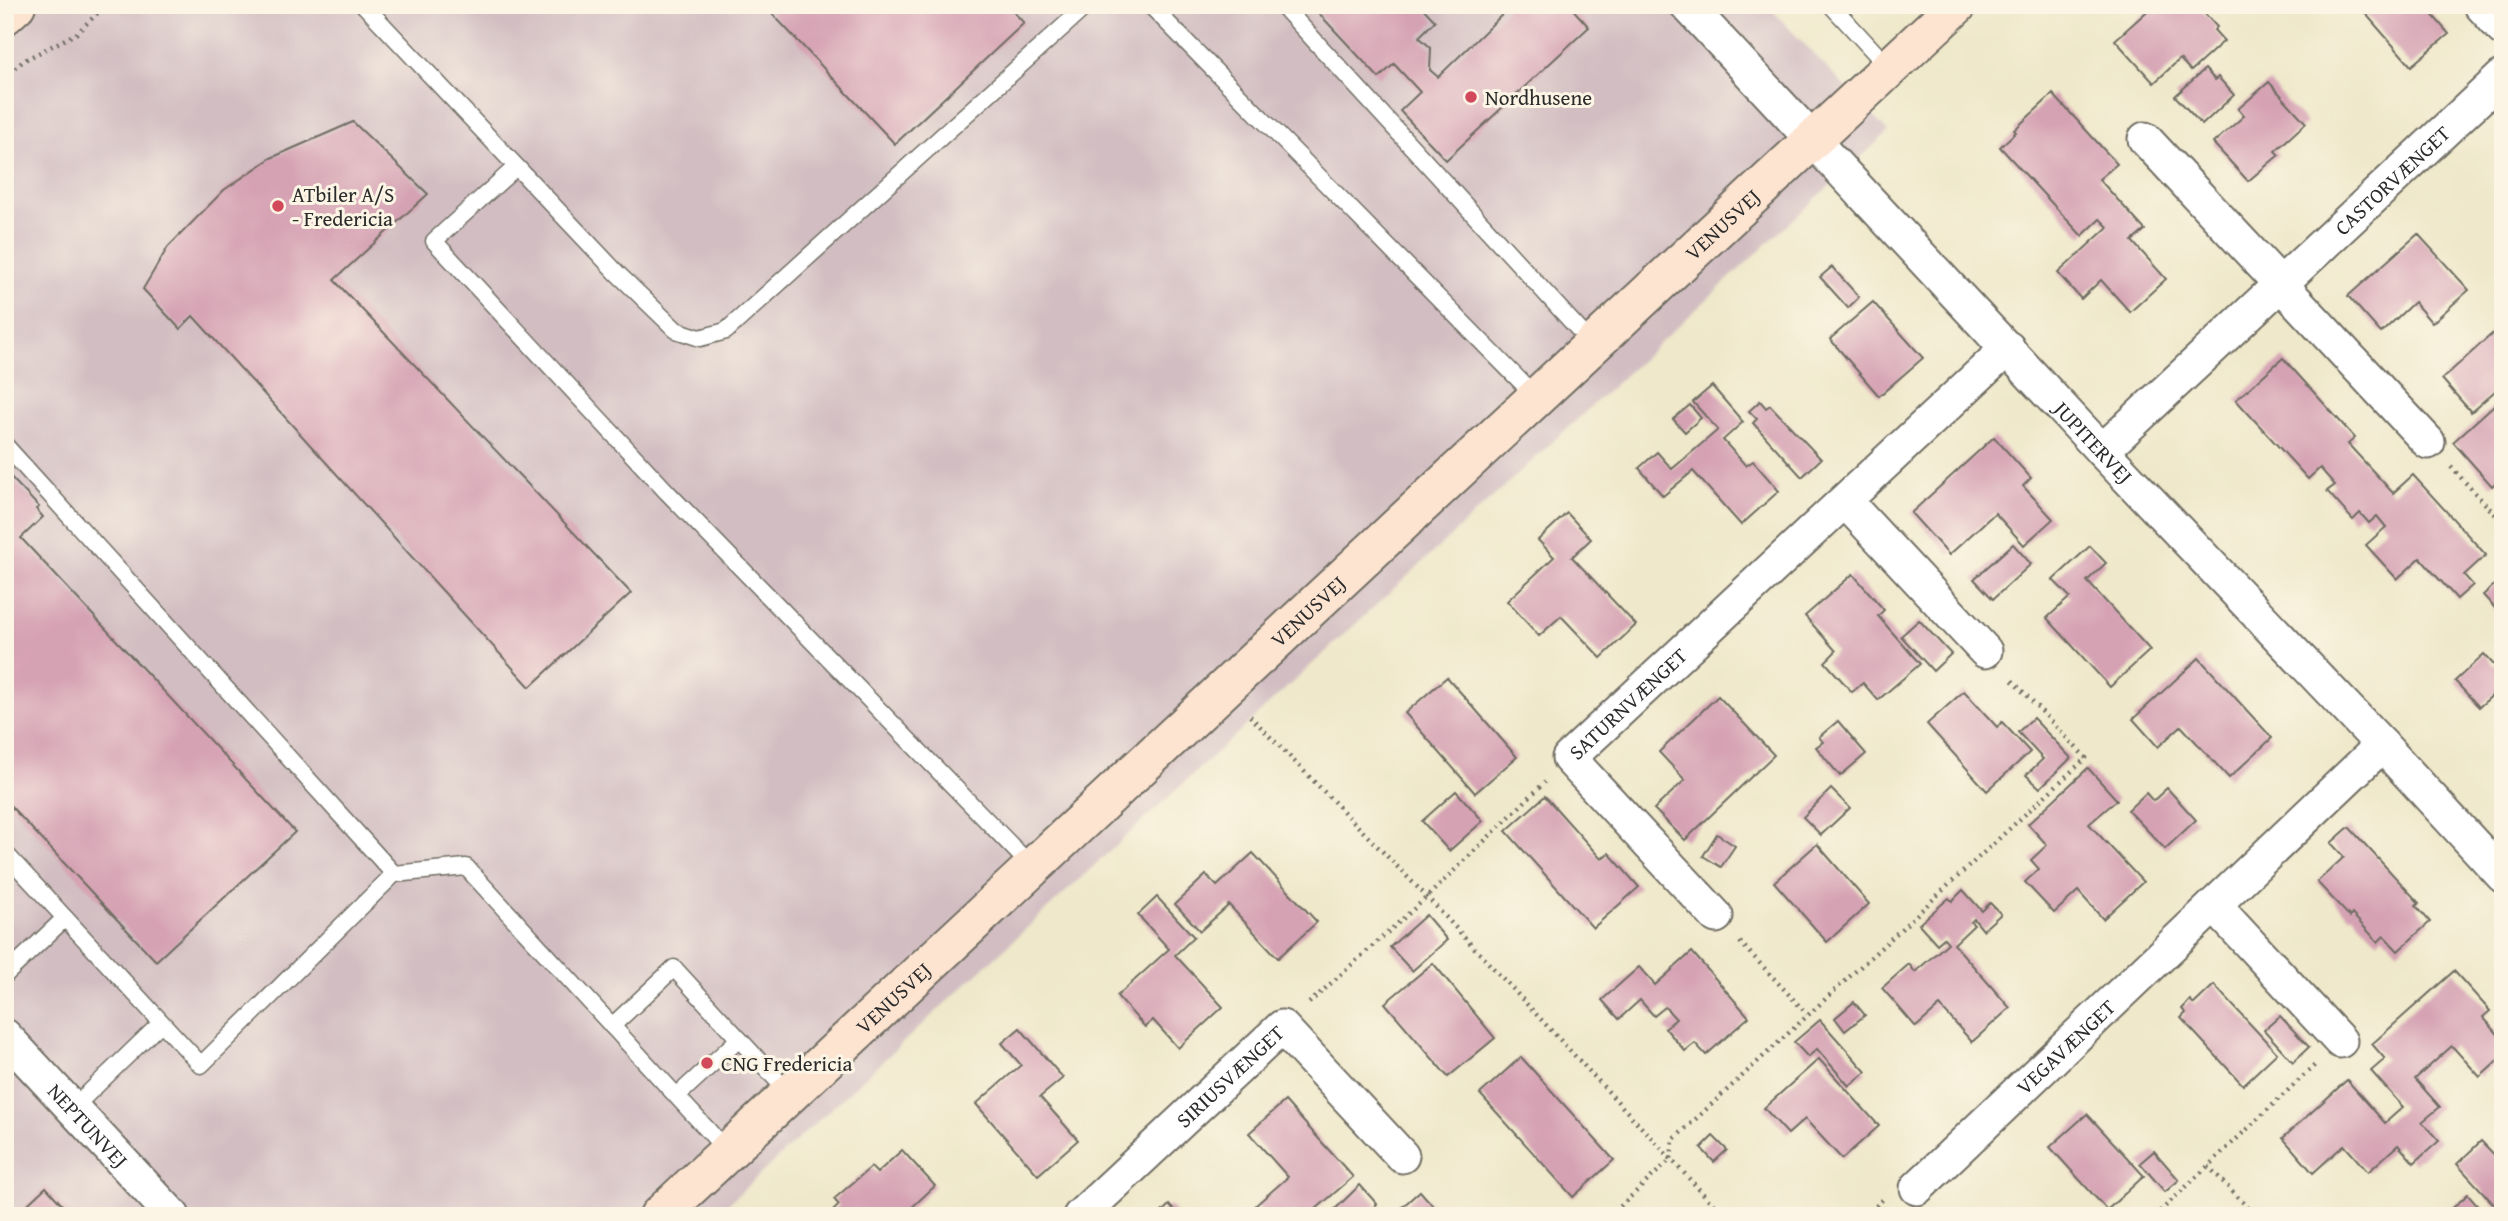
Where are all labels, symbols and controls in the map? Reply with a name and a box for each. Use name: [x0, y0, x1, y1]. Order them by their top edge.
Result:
place label: Nordhusene: [1485, 82, 1592, 113]
marker: Nordhusene: [1463, 89, 1479, 105]
street label: CASTORVÆNGET: [2327, 118, 2457, 242]
place label: ATbiler A/S - Fredericia: [292, 179, 394, 234]
street label: VENUSVEJ: [1677, 181, 1767, 267]
marker: ATbiler A/S - Fredericia: [270, 198, 286, 214]
street label: JUPITERVEJ: [2045, 392, 2140, 490]
street label: VENUSVEJ: [1263, 568, 1352, 654]
street label: SATURNVÆNGET: [1561, 640, 1694, 767]
street label: VENUSVEJ: [848, 955, 938, 1041]
street label: VEGAVÆNGET: [2009, 992, 2122, 1102]
street label: SIRIUSVÆNGET: [1169, 1017, 1291, 1134]
place label: CNG Fredericia: [721, 1048, 852, 1079]
marker: CNG Fredericia: [699, 1055, 715, 1071]
street label: NEPTUNVEJ: [41, 1076, 136, 1175]

